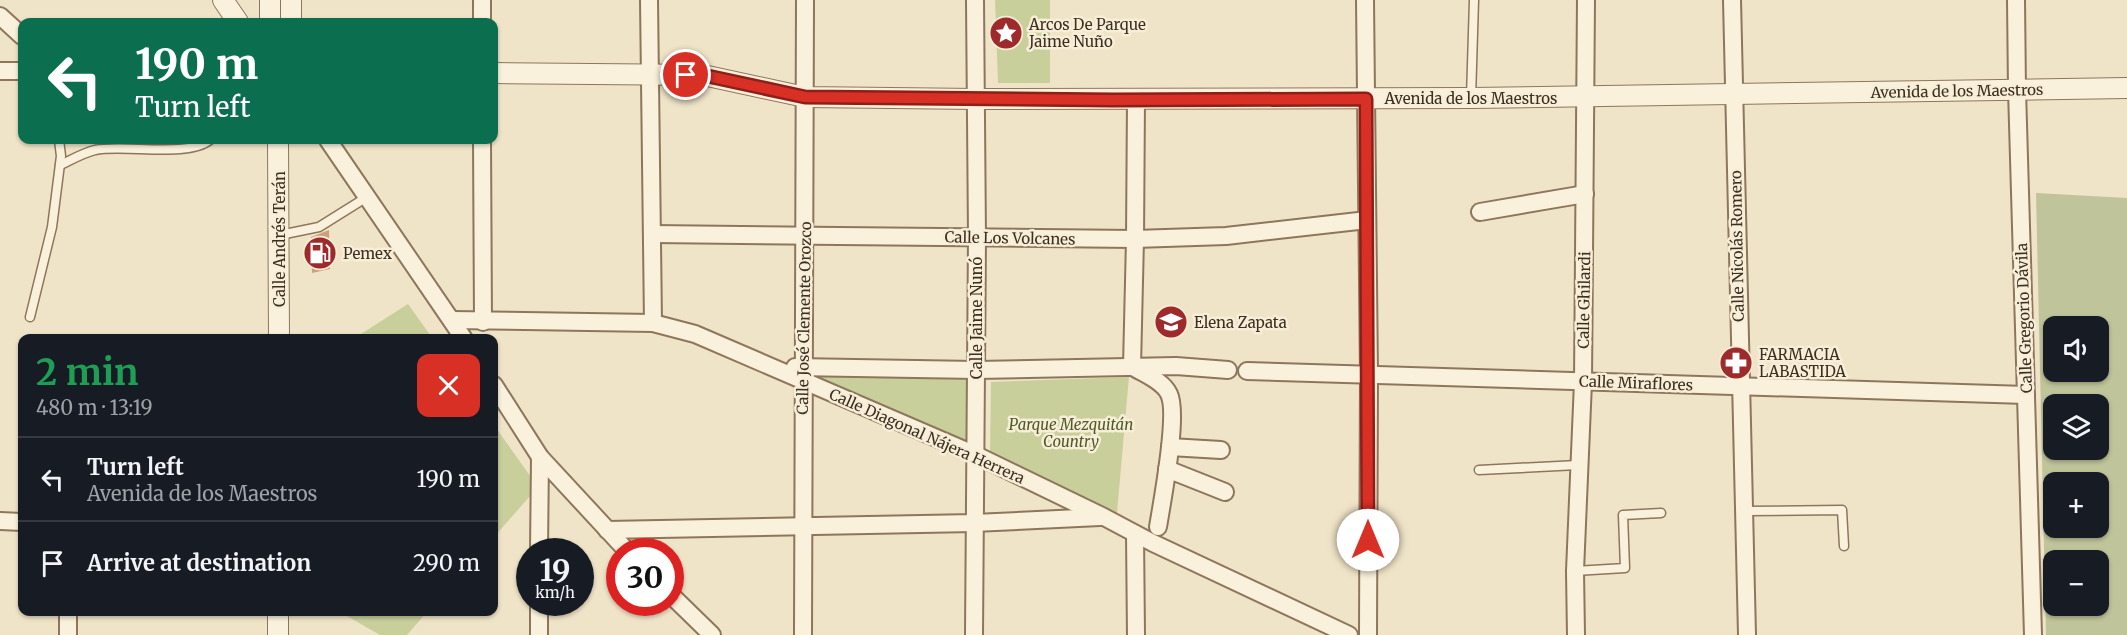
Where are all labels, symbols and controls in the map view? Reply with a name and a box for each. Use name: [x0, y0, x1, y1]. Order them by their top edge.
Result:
place icon: Arcos De Parque Jaime Nuño: [988, 15, 1024, 51]
place label: Arcos De Parque Jaime Nuño: [1028, 15, 1146, 51]
text: 190 m: [135, 38, 258, 90]
icon: left: [36, 42, 114, 120]
pin: [660, 49, 711, 100]
icon: arrive: [669, 58, 702, 91]
street label: Avenida de los Maestros: [1869, 80, 2044, 102]
street label: Avenida de los Maestros: [1384, 89, 1557, 108]
text: Turn left: [135, 90, 250, 124]
street label: Calle Nicolás Romero: [1726, 170, 1748, 322]
street label: Calle Andrés Terán: [270, 171, 289, 307]
street label: Calle José Clemente Orozco: [793, 221, 815, 415]
street label: Calle Los Volcanes: [944, 227, 1076, 249]
fuel station icon: Pemex: [302, 235, 338, 271]
street label: Calle Gregorio Dávila: [2012, 243, 2036, 393]
place label: Pemex: [343, 244, 392, 263]
street label: Calle Ghilardi: [1574, 251, 1594, 349]
street label: Calle Jaime Nunó: [967, 257, 986, 379]
school or university icon: Elena Zapata: [1153, 304, 1189, 340]
place label: Elena Zapata: [1194, 313, 1287, 332]
map controls: [2043, 316, 2109, 616]
button: sound: [2043, 316, 2109, 382]
pharmacy icon: FARMACIA LABASTIDA: [1718, 345, 1754, 381]
place label: FARMACIA LABASTIDA: [1759, 345, 1846, 381]
text: 2 min: [36, 350, 139, 395]
button: close: [417, 354, 480, 417]
street label: Calle Miraflores: [1579, 372, 1693, 394]
street label: Calle Diagonal Nájera Herrera: [826, 384, 1028, 488]
button: layers: [2043, 394, 2109, 460]
text: 480 m · 13:19: [36, 395, 153, 420]
park label: Parque Mezquitán Country: [1009, 415, 1133, 451]
text: Turn left: [87, 453, 184, 481]
icon: left: [36, 463, 69, 496]
text: 190 m: [417, 465, 480, 493]
button: +: [2043, 472, 2109, 538]
text: Avenida de los Maestros: [87, 481, 317, 506]
position arrow: [1336, 508, 1400, 572]
speed limit sign: 30: [606, 538, 684, 616]
icon: arrive: [36, 547, 69, 580]
text: Arrive at destination: [87, 549, 311, 577]
text: 290 m: [413, 549, 480, 577]
button: −: [2043, 550, 2109, 616]
text: 19: [539, 551, 571, 589]
text: km/h: [535, 583, 575, 602]

